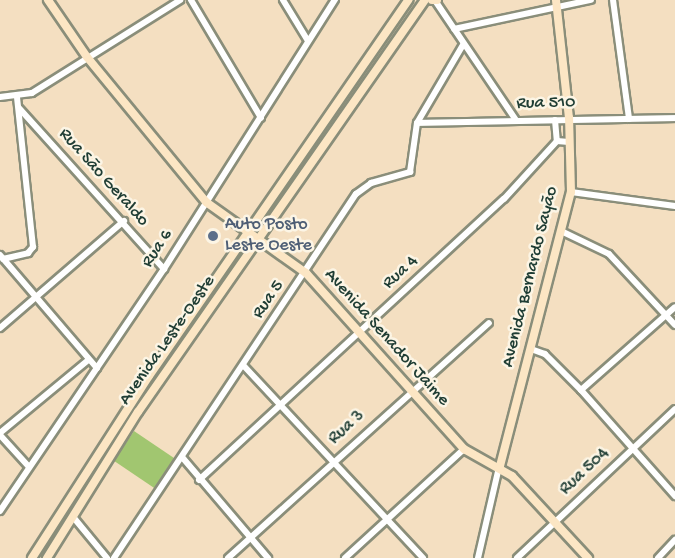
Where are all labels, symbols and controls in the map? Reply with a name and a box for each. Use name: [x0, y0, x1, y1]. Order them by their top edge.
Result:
street label: Rua 510: [516, 93, 576, 115]
street label: Rua São Geraldo: [53, 124, 153, 232]
street label: Avenida Bernardo Sayão: [498, 184, 564, 370]
place label: Auto Posto Leste Oeste: [225, 215, 312, 258]
street label: Rua 6: [138, 226, 178, 272]
marker: Auto Posto Leste Oeste: [206, 229, 220, 243]
street label: Rua 4: [379, 251, 423, 295]
street label: Avenida Senador Jaime: [319, 265, 453, 411]
street label: Avenida Leste-Oeste: [115, 272, 221, 410]
street label: Rua 5: [248, 277, 290, 323]
street label: Rua 3: [324, 406, 370, 450]
street label: Rua 504: [556, 444, 614, 500]

